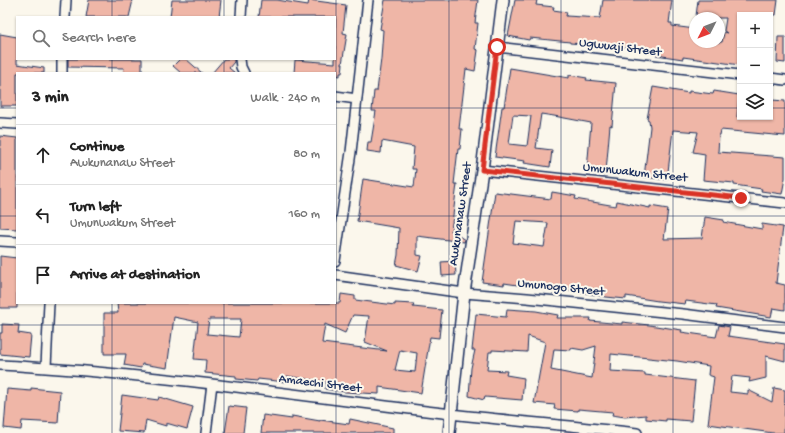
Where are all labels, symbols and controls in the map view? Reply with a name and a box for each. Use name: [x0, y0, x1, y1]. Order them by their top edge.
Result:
north arrow: [689, 12, 725, 48]
map controls: [737, 12, 773, 120]
button: +: [737, 12, 773, 48]
search box: [16, 16, 336, 60]
icon: search: [30, 27, 52, 49]
text: Search here: [62, 29, 136, 47]
street label: Ugwuaji Street: [578, 36, 664, 61]
route start: [488, 38, 506, 56]
button: −: [737, 48, 773, 84]
button: layers: [737, 84, 773, 120]
text: 3 min: [32, 88, 69, 108]
text: Walk · 240 m: [251, 91, 320, 106]
text: Continue: [70, 138, 124, 156]
icon: ahead: [32, 144, 54, 166]
text: 80 m: [293, 147, 320, 162]
text: Awkunanaw Street: [70, 156, 174, 171]
street label: Awkunanaw Street: [446, 160, 476, 267]
street label: Umunwakum Street: [582, 160, 690, 186]
route end: [732, 189, 750, 207]
text: Turn left: [70, 198, 121, 216]
icon: left: [32, 204, 54, 226]
text: 160 m: [288, 207, 320, 222]
text: Umunwakum Street: [70, 216, 175, 231]
icon: arrive: [32, 264, 54, 286]
text: Arrive at destination: [70, 266, 200, 284]
street label: Umunogo Street: [517, 276, 607, 300]
street label: Amaechi Street: [278, 372, 364, 397]

